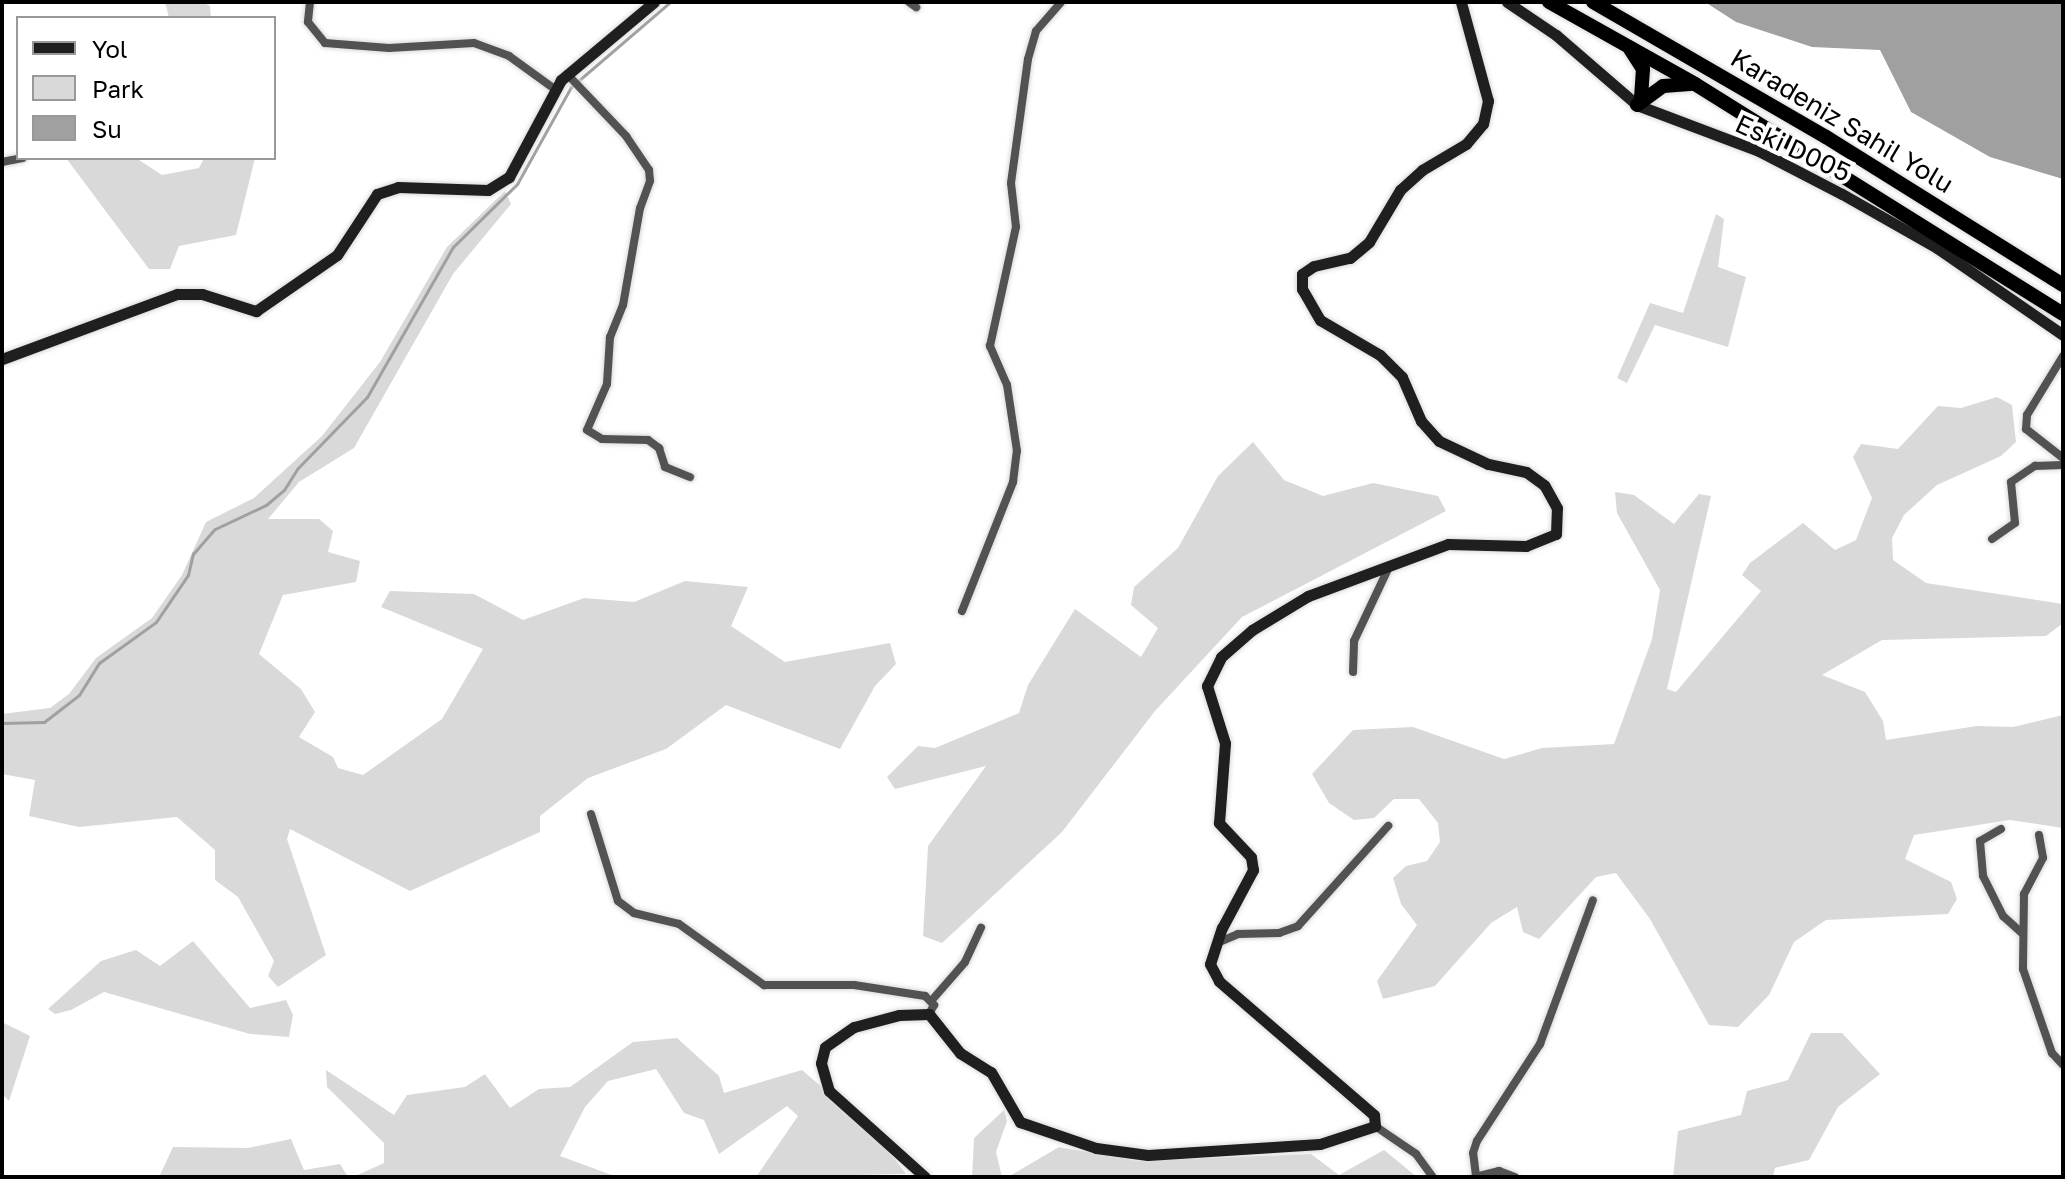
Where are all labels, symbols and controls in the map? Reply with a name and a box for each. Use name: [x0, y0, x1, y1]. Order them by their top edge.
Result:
legend: [16, 16, 276, 160]
text: Yol: [92, 34, 128, 63]
street label: Karadeniz Sahil Yolu: [1725, 42, 1959, 200]
text: Park: [92, 74, 144, 103]
street label: Eski D005: [1731, 108, 1855, 188]
text: Su: [92, 114, 122, 143]

